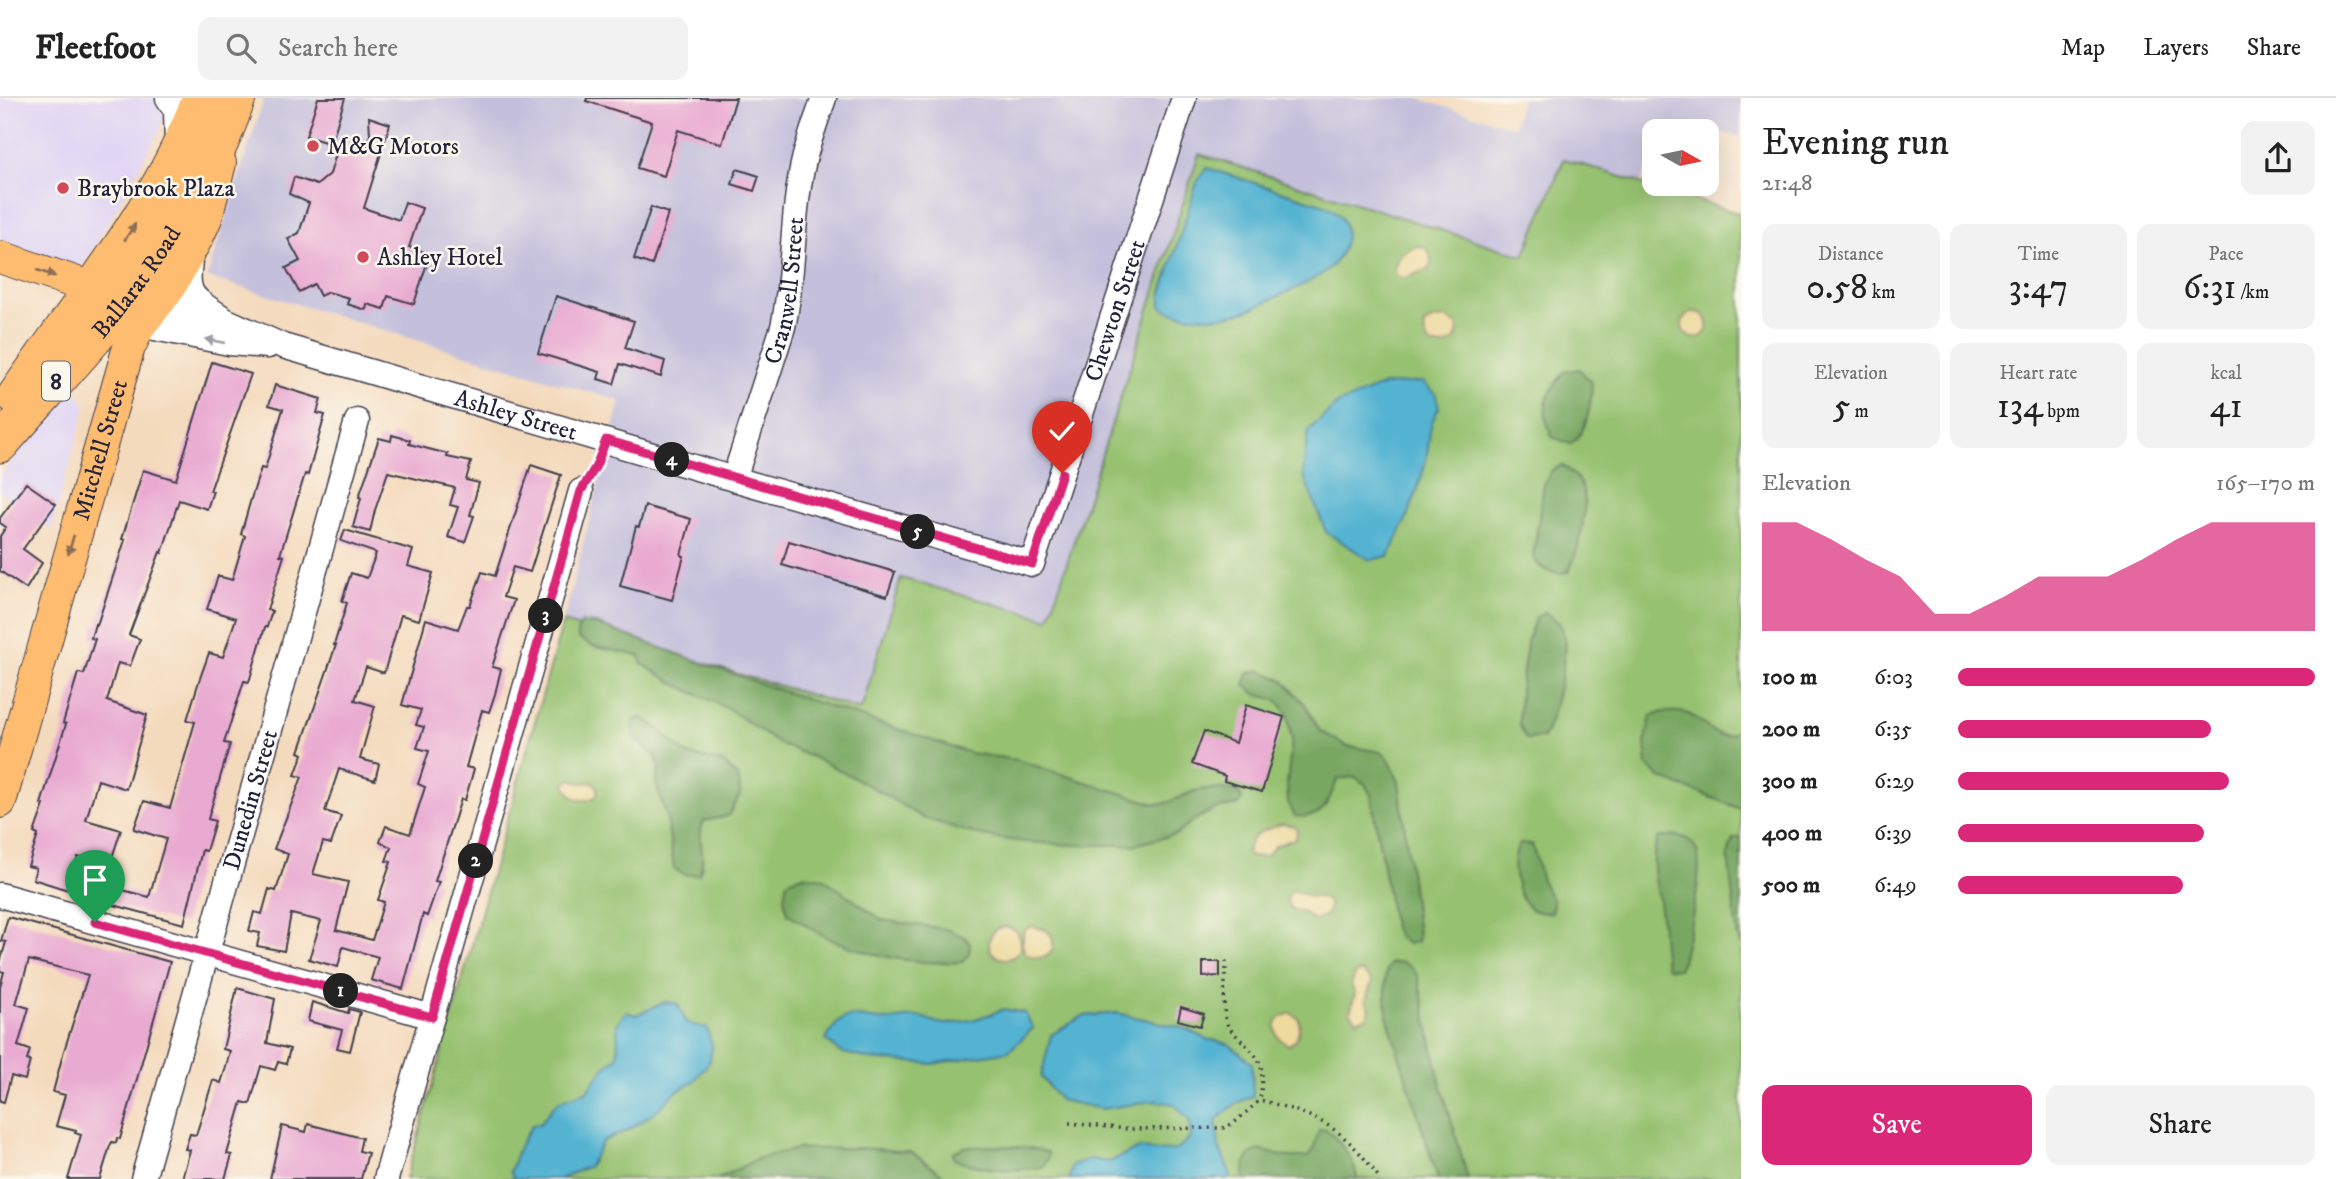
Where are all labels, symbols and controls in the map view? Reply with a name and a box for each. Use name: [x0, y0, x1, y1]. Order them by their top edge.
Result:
search box: [198, 17, 688, 80]
text: Fleetfoot: [35, 28, 156, 69]
icon: search: [222, 29, 260, 67]
text: Search here: [278, 32, 398, 65]
text: Map: [2061, 33, 2105, 63]
text: Layers: [2143, 33, 2209, 63]
text: Share: [2247, 33, 2301, 63]
north arrow: [1642, 119, 1718, 196]
map controls: [1642, 119, 1719, 196]
text: Evening run: [1762, 119, 1949, 167]
button: share: [2241, 121, 2315, 195]
place label: M&G Motors: [327, 132, 459, 162]
marker: M&G Motors: [305, 138, 321, 154]
text: 21:48: [1762, 169, 1813, 198]
place label: Braybrook Plaza: [77, 174, 235, 204]
marker: Braybrook Plaza: [55, 180, 71, 196]
street label: Cranwell Street: [758, 215, 811, 368]
street label: Ballarat Road: [86, 221, 188, 345]
one-way arrow: [123, 222, 136, 241]
street label: Chewton Street: [1079, 236, 1153, 385]
place label: Ashley Hotel: [377, 243, 504, 273]
text: Distance: [1818, 243, 1884, 266]
text: Time: [2018, 243, 2059, 266]
text: Pace: [2209, 243, 2244, 266]
marker: Ashley Hotel: [355, 249, 371, 265]
text: 0.58: [1806, 266, 1868, 310]
text: 3:47: [2009, 266, 2068, 310]
text: 6:31: [2183, 266, 2236, 310]
one-way arrow: [35, 268, 56, 279]
text: km: [1868, 281, 1895, 304]
text: /km: [2236, 281, 2269, 304]
one-way arrow: [204, 335, 226, 346]
road number: 8: [42, 362, 70, 400]
text: Elevation: [1814, 362, 1888, 385]
text: Heart rate: [2000, 362, 2077, 385]
text: kcal: [2211, 362, 2242, 385]
street label: Mitchell Street: [67, 376, 135, 524]
street label: Ashley Street: [451, 383, 581, 448]
text: 5: [1833, 385, 1850, 429]
text: 134: [1997, 385, 2043, 429]
text: 41: [2210, 385, 2243, 429]
text: m: [1850, 400, 1869, 423]
text: bpm: [2043, 400, 2080, 423]
pin: [1032, 401, 1092, 473]
icon: check: [1043, 412, 1081, 450]
pin: 4: [654, 442, 690, 478]
text: 4: [666, 448, 677, 471]
text: Elevation: [1762, 469, 1851, 498]
text: 165–170 m: [2216, 469, 2315, 498]
pin: 5: [900, 514, 936, 550]
text: 5: [913, 520, 922, 543]
one-way arrow: [66, 535, 76, 556]
pin: 3: [528, 598, 564, 634]
text: 3: [542, 604, 549, 627]
text: 100 m: [1762, 663, 1817, 692]
text: 6:03: [1874, 663, 1913, 692]
text: 200 m: [1762, 715, 1820, 744]
text: 6:35: [1874, 715, 1912, 744]
street label: Dunedin Street: [217, 726, 285, 874]
text: 300 m: [1762, 767, 1818, 796]
text: 6:29: [1874, 767, 1915, 796]
text: 400 m: [1762, 819, 1822, 848]
text: 6:39: [1874, 819, 1912, 848]
pin: 2: [458, 844, 494, 878]
text: 2: [471, 849, 480, 872]
pin: [65, 850, 125, 922]
icon: arrive: [76, 861, 114, 899]
text: 500 m: [1762, 871, 1820, 900]
text: 6:49: [1874, 871, 1917, 900]
pin: 1: [324, 974, 358, 1008]
text: 1: [337, 979, 344, 1002]
button: Save: [1762, 1085, 2032, 1165]
button: Share: [2046, 1085, 2315, 1165]

